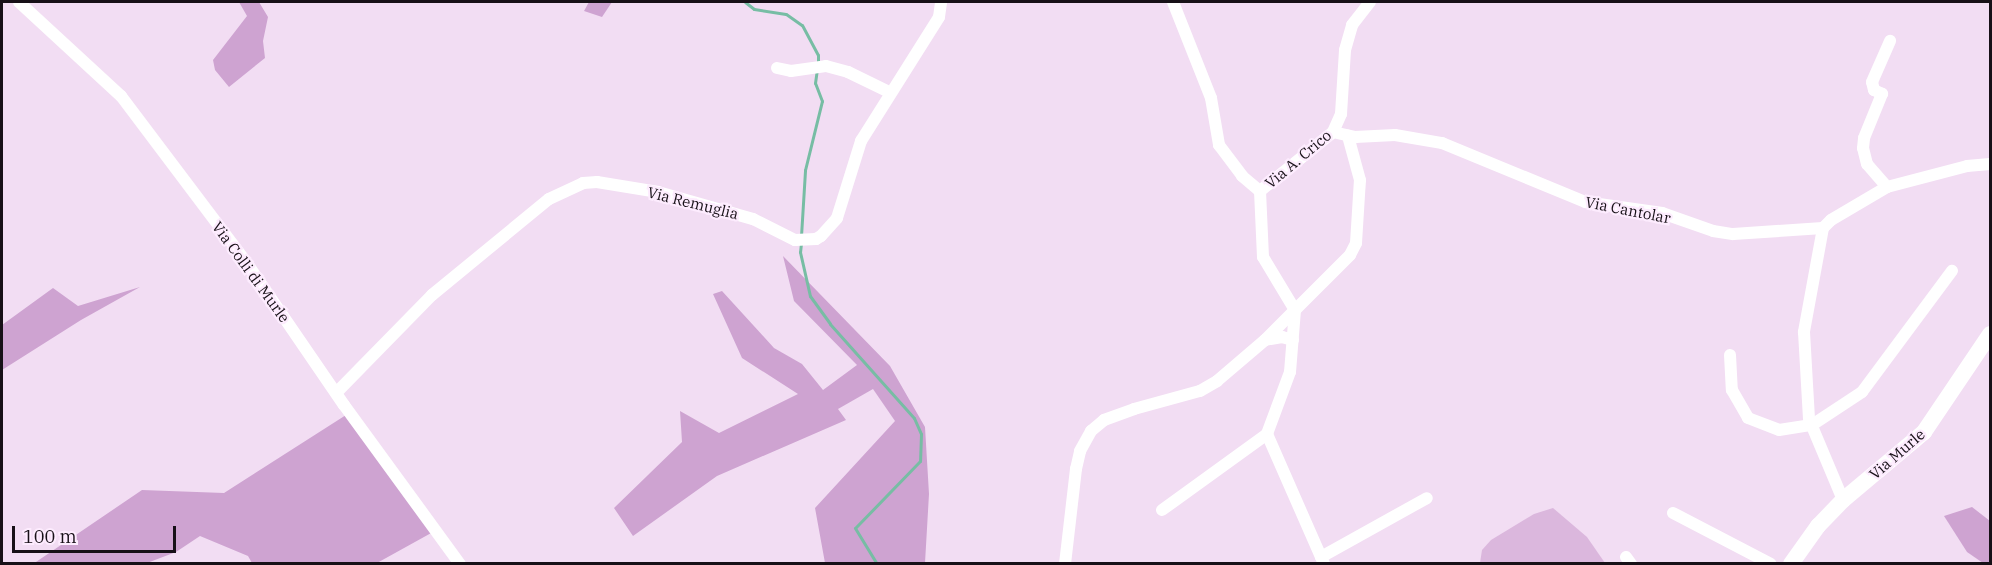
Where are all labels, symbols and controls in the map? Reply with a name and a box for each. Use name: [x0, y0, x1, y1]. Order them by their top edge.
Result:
street label: Via A. Crico: [1261, 126, 1335, 192]
street label: Via Remuglia: [646, 183, 740, 223]
street label: Via Cantolar: [1584, 193, 1672, 227]
street label: Via Colli di Murle: [208, 218, 294, 326]
street label: Via Murle: [1866, 425, 1928, 483]
scale bar: [15, 514, 178, 552]
text: 100 m: [23, 525, 77, 548]

